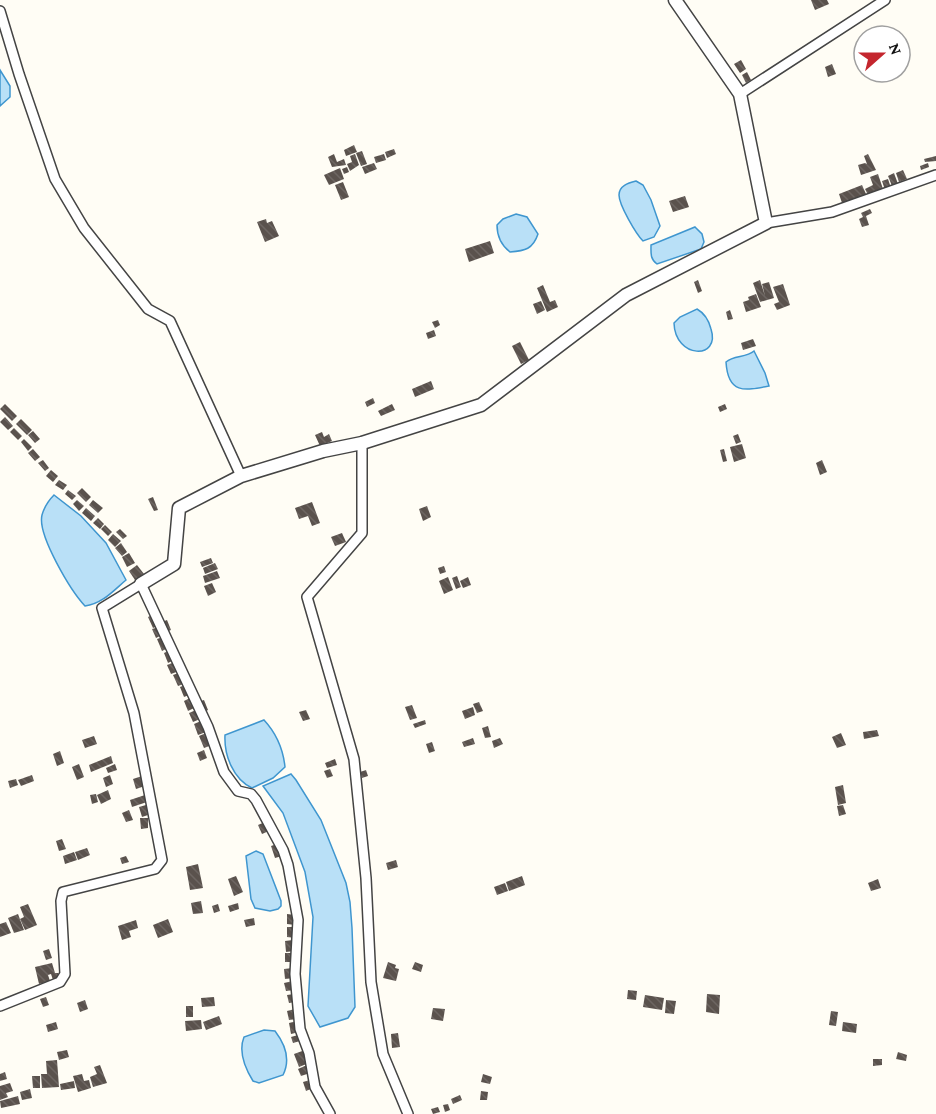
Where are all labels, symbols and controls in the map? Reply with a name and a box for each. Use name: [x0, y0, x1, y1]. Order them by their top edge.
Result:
north arrow: [852, 24, 912, 84]
text: N: [886, 41, 905, 57]

